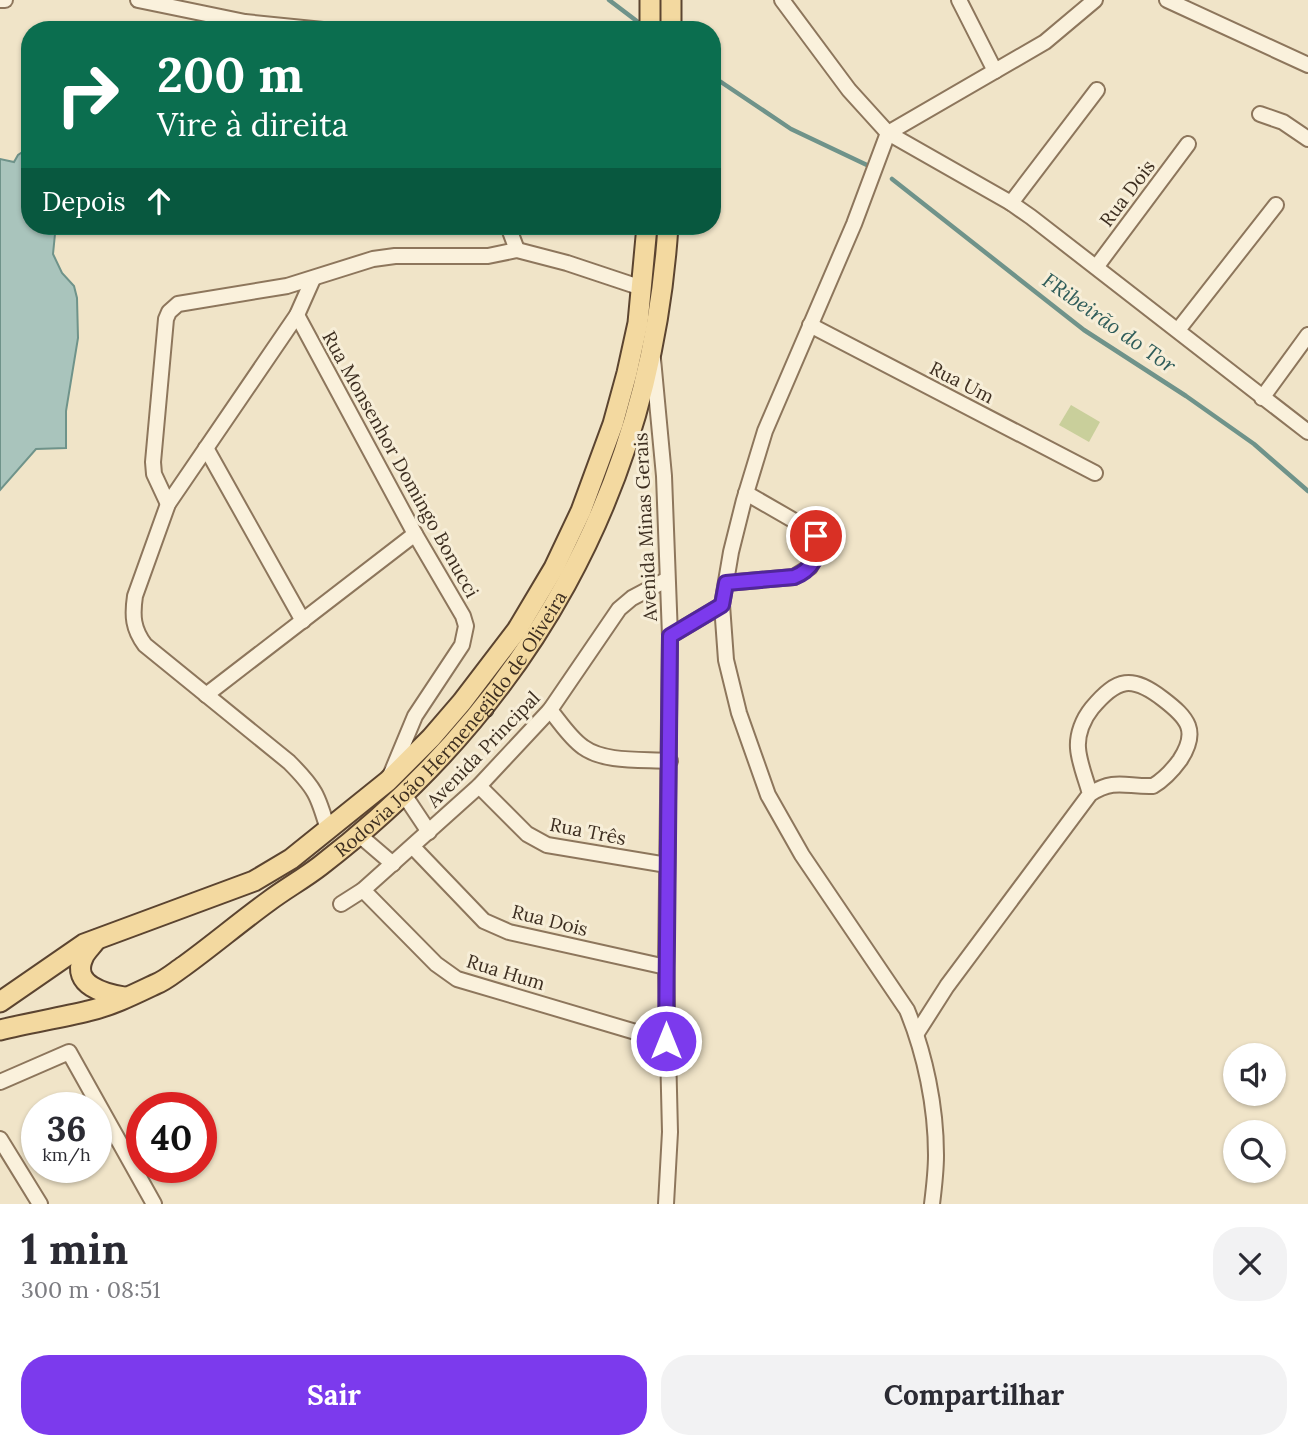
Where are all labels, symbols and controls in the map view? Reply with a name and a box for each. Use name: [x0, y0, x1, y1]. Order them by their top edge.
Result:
text: 200 m: [157, 43, 303, 105]
icon: right: [42, 49, 133, 140]
text: Vire à direita: [157, 104, 348, 145]
street label: Rua Dois: [1094, 155, 1160, 231]
icon: ahead: [140, 182, 178, 220]
text: Depois: [42, 185, 126, 218]
water label: FRibeirão do Tor: [1037, 267, 1182, 379]
street label: Rua Monsenhor Domingo Bonucci: [317, 326, 485, 602]
street label: Rua Um: [926, 356, 998, 408]
street label: Avenida Minas Gerais: [628, 432, 662, 623]
pin: [786, 506, 846, 566]
icon: arrive: [797, 517, 835, 555]
street label: Rodovia João Hermenegildo de Oliveira: [330, 586, 572, 862]
street label: Avenida Principal: [421, 686, 545, 813]
street label: Rua Três: [548, 812, 628, 850]
street label: Rua Dois: [510, 899, 591, 941]
street label: Rua Hum: [464, 949, 548, 995]
position arrow: [629, 1004, 703, 1078]
map controls: [1223, 1043, 1286, 1183]
button: sound: [1223, 1043, 1286, 1106]
speed limit sign: 40: [126, 1092, 217, 1183]
text: 36: [47, 1106, 86, 1151]
button: search: [1223, 1120, 1286, 1183]
text: km/h: [42, 1143, 91, 1166]
text: 1 min: [21, 1222, 128, 1276]
button: close: [1213, 1227, 1287, 1301]
text: 300 m · 08:51: [21, 1275, 161, 1304]
button: Sair: [21, 1355, 647, 1435]
button: Compartilhar: [661, 1355, 1287, 1435]

